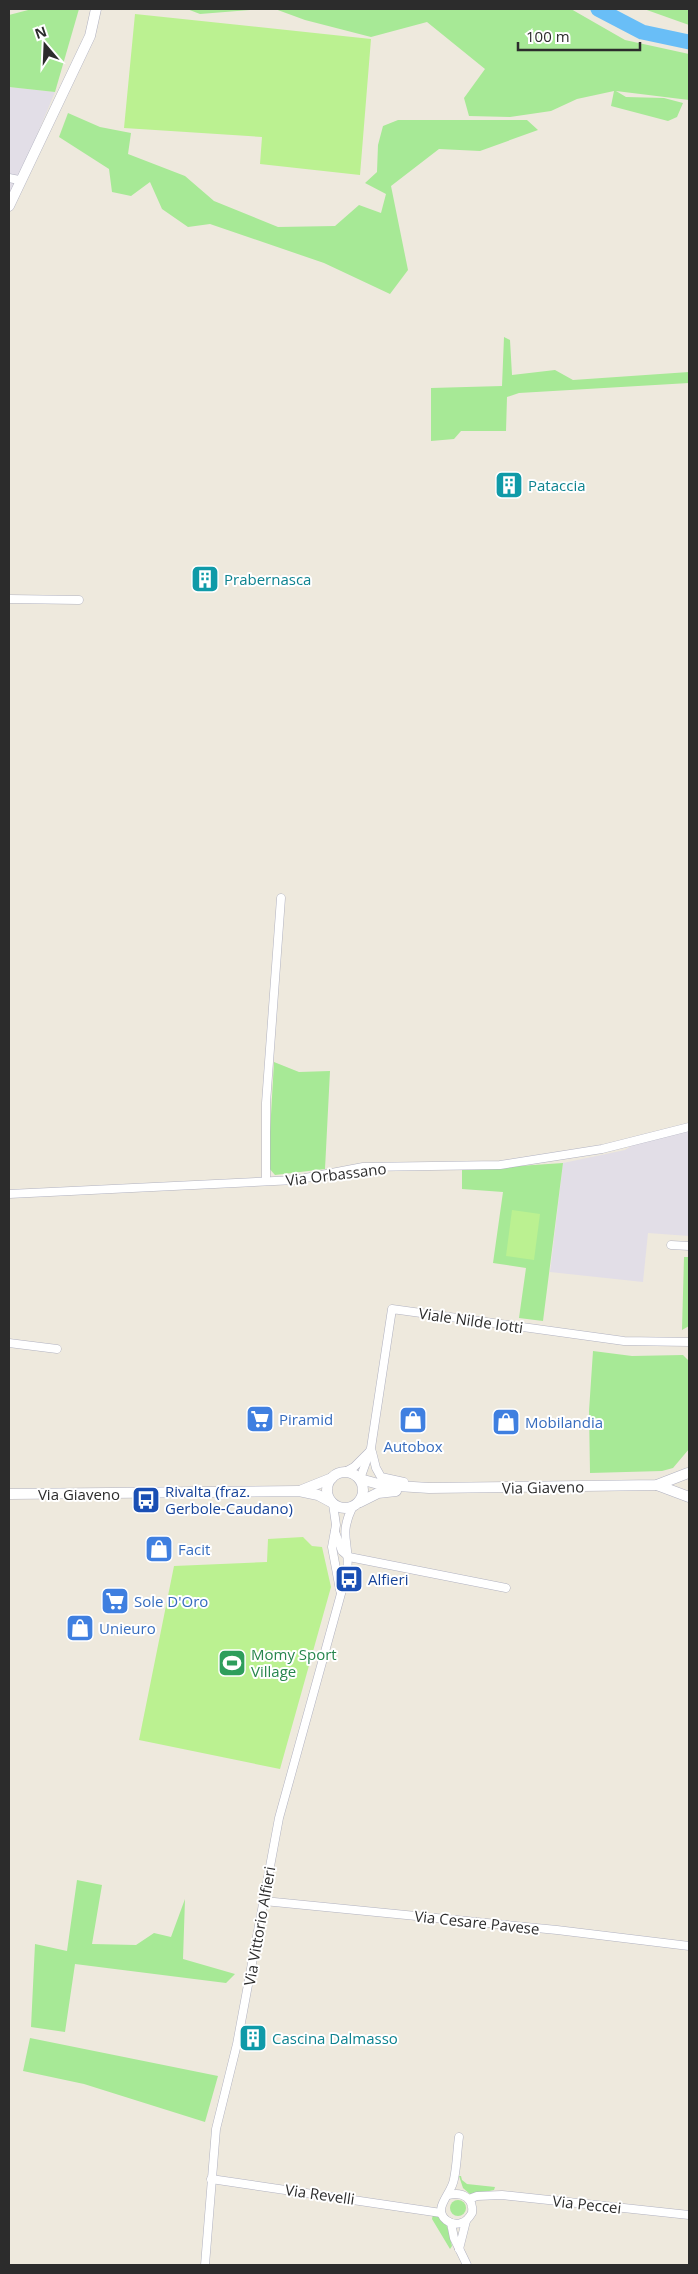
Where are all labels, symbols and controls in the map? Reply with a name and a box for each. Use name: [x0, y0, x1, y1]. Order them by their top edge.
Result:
north arrow: [20, 20, 70, 70]
scale bar: [518, 20, 640, 52]
text: N: [32, 21, 49, 43]
text: 100 m: [526, 26, 570, 46]
building icon: Pataccia: [494, 470, 524, 500]
place label: Pataccia: [528, 475, 586, 495]
building icon: Prabernasca: [190, 564, 220, 594]
place label: Prabernasca: [224, 569, 311, 589]
street label: Via Orbassano: [285, 1158, 387, 1190]
street label: Viale Nilde Iotti: [418, 1303, 524, 1337]
supermarket icon: Piramid: [245, 1404, 275, 1434]
shop icon: Autobox: [398, 1405, 428, 1435]
shop icon: Mobilandia: [491, 1407, 521, 1437]
place label: Piramid: [279, 1409, 333, 1429]
place label: Mobilandia: [525, 1412, 603, 1432]
place label: Autobox: [383, 1436, 443, 1456]
street label: Via Giaveno: [502, 1476, 584, 1498]
place label: Rivalta (fraz. Gerbole-Caudano): [165, 1481, 293, 1518]
street label: Via Giaveno: [38, 1484, 120, 1504]
bus stop icon: Rivalta (fraz. Gerbole-Caudano): [131, 1485, 161, 1515]
shop icon: Facit: [144, 1534, 174, 1564]
place label: Facit: [178, 1539, 210, 1559]
bus stop icon: Alfieri: [334, 1564, 364, 1594]
place label: Alfieri: [368, 1569, 408, 1589]
supermarket icon: Sole D'Oro: [100, 1586, 130, 1616]
place label: Sole D'Oro: [134, 1591, 208, 1611]
shop icon: Unieuro: [65, 1613, 95, 1643]
place label: Unieuro: [99, 1618, 156, 1638]
place label: Momy Sport Village: [251, 1644, 337, 1681]
sports icon: Momy Sport Village: [217, 1648, 247, 1678]
street label: Via Vittorio Alfieri: [239, 1865, 279, 1987]
street label: Via Cesare Pavese: [413, 1905, 541, 1939]
building icon: Cascina Dalmasso: [238, 2023, 268, 2053]
place label: Cascina Dalmasso: [272, 2028, 398, 2048]
street label: Via Revelli: [284, 2179, 356, 2209]
street label: Via Peccei: [552, 2190, 622, 2218]

